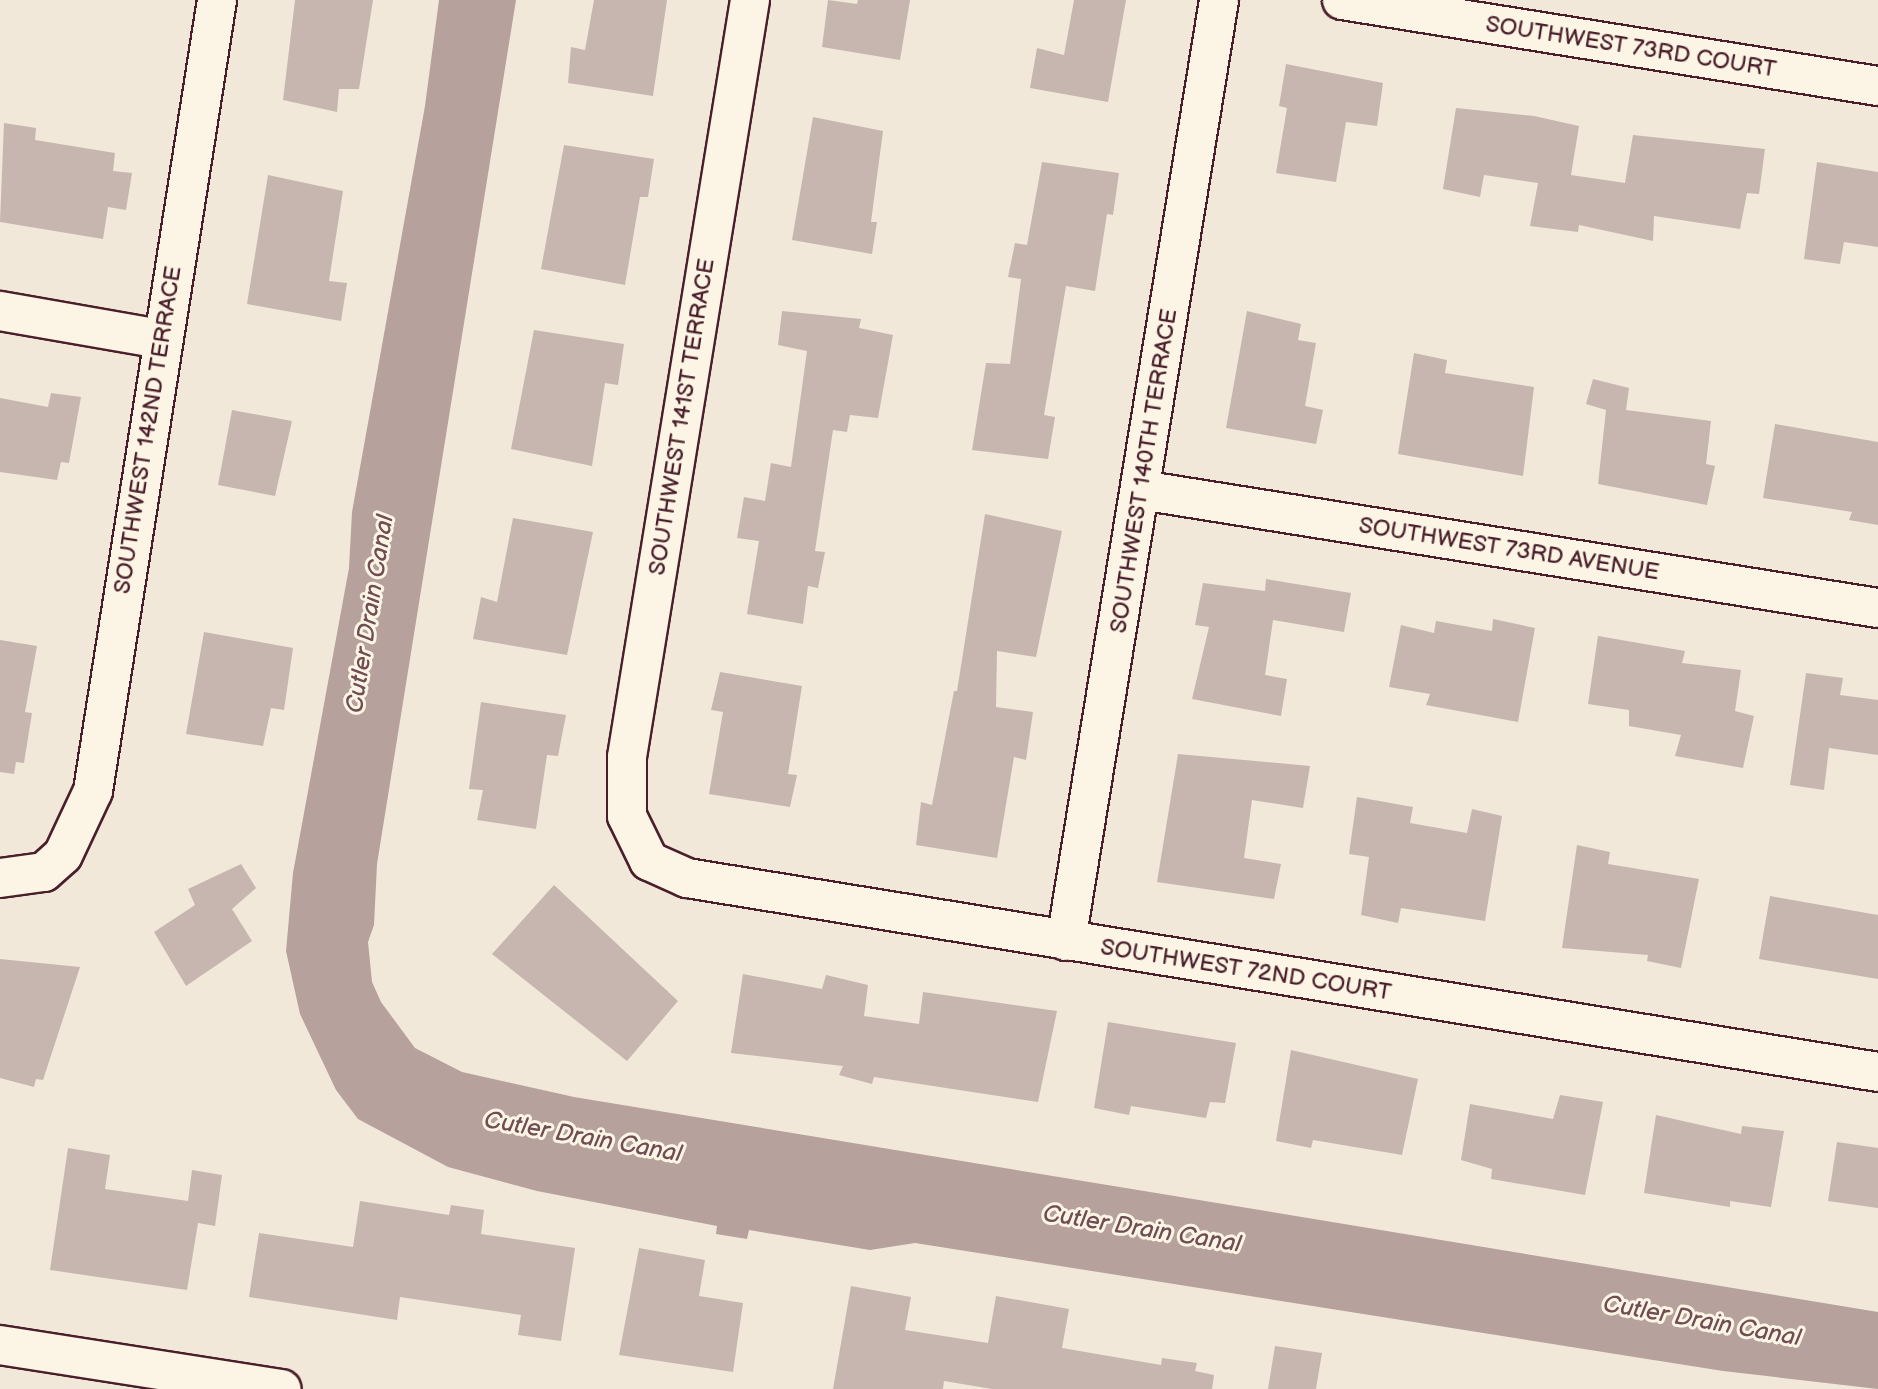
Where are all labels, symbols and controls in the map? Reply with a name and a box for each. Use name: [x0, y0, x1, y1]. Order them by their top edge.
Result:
street label: SOUTHWEST 73RD COURT: [1483, 10, 1779, 84]
street label: SOUTHWEST 141ST TERRACE: [643, 256, 721, 578]
street label: SOUTHWEST 142ND TERRACE: [108, 264, 188, 596]
street label: SOUTHWEST 140TH TERRACE: [1105, 307, 1183, 635]
street label: SOUTHWEST 73RD AVENUE: [1357, 512, 1661, 586]
water label: Cutler Drain Canal: [340, 513, 400, 715]
street label: SOUTHWEST 72ND COURT: [1098, 933, 1394, 1007]
water label: Cutler Drain Canal: [482, 1105, 684, 1169]
water label: Cutler Drain Canal: [1041, 1199, 1243, 1259]
water label: Cutler Drain Canal: [1601, 1289, 1803, 1353]

